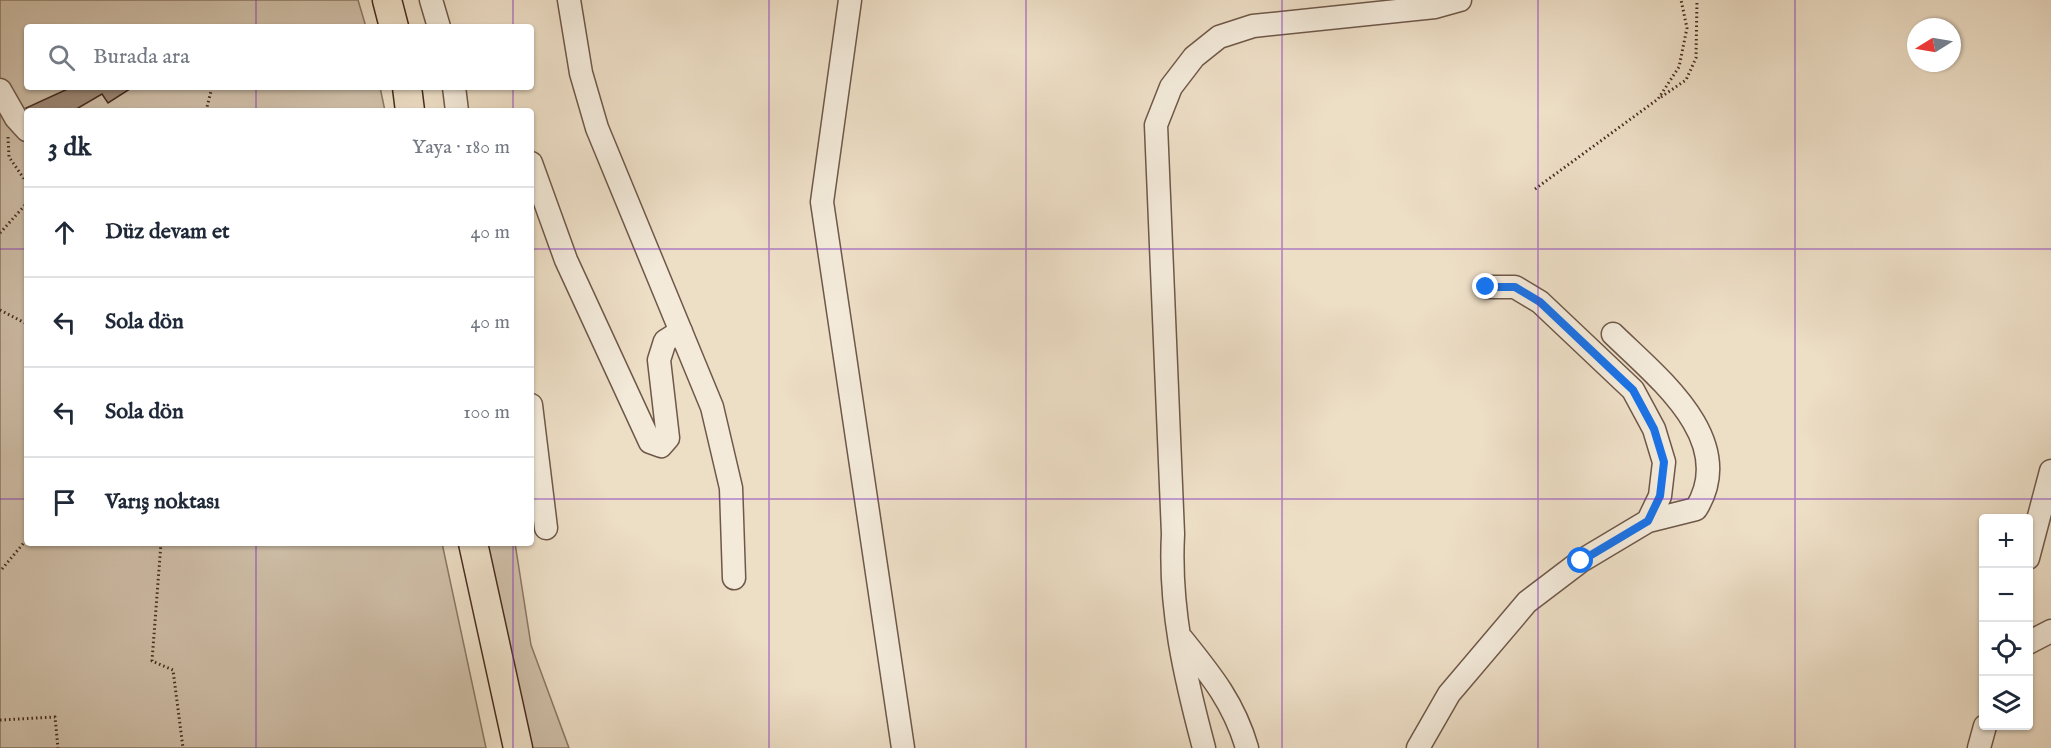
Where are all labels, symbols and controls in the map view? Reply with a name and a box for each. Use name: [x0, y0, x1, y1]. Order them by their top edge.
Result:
north arrow: [1907, 18, 1961, 72]
search box: [24, 24, 534, 90]
icon: search: [45, 41, 78, 74]
text: Burada ara: [93, 43, 190, 71]
text: 3 dk: [48, 131, 91, 164]
text: Yaya · 180 m: [412, 135, 510, 160]
icon: ahead: [48, 216, 81, 249]
text: Düz devam et: [105, 218, 230, 246]
text: 40 m: [471, 220, 510, 245]
route end: [1472, 273, 1498, 299]
icon: left: [48, 306, 81, 339]
text: Sola dön: [105, 308, 184, 336]
text: 40 m: [471, 310, 510, 335]
icon: left: [48, 396, 81, 429]
text: Sola dön: [105, 398, 184, 426]
text: 100 m: [463, 400, 510, 425]
icon: arrive: [48, 486, 81, 519]
text: Varış noktası: [105, 488, 220, 516]
map controls: [1979, 514, 2033, 730]
button: +: [1979, 514, 2033, 568]
route start: [1567, 547, 1593, 573]
button: −: [1979, 568, 2033, 622]
button: locate: [1979, 622, 2033, 676]
button: layers: [1979, 676, 2033, 730]

